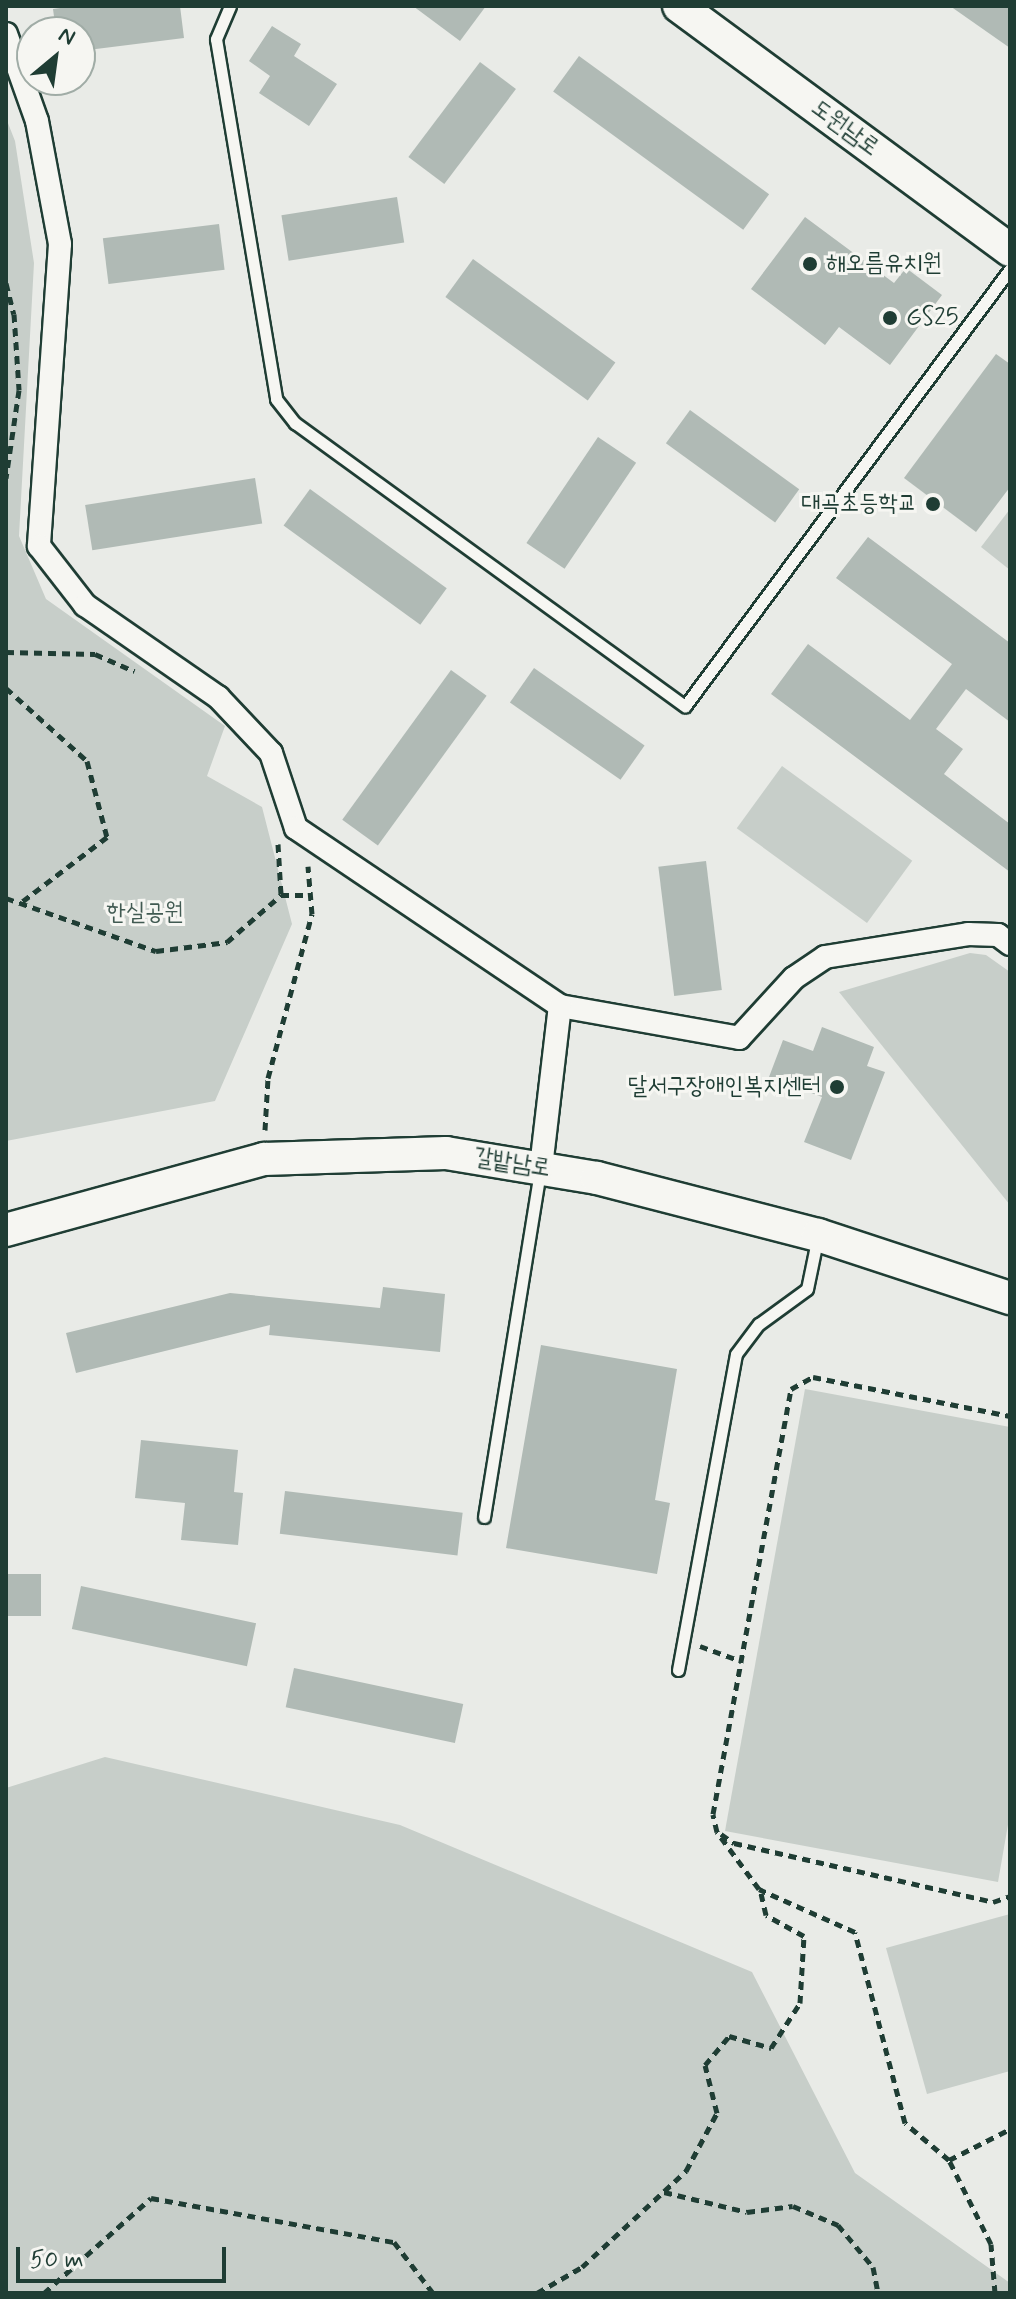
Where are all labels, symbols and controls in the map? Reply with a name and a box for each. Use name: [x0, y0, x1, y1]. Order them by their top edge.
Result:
north arrow: [16, 16, 96, 96]
text: N: [53, 21, 80, 53]
street label: 도원남로: [805, 94, 885, 162]
place label: 해오름유치원: [826, 250, 942, 278]
marker: 해오름유치원: [801, 255, 819, 273]
place label: GS25: [906, 304, 959, 332]
marker: GS25: [881, 309, 899, 327]
place label: 대곡초등학교: [801, 490, 917, 518]
marker: 대곡초등학교: [924, 495, 942, 513]
park label: 한실공원: [106, 899, 184, 927]
place label: 달서구장애인복지센터: [628, 1073, 821, 1101]
marker: 달서구장애인복지센터: [828, 1078, 846, 1096]
street label: 갈밭남로: [472, 1143, 552, 1183]
scale bar: [20, 2231, 230, 2281]
text: 50 m: [30, 2245, 84, 2276]

